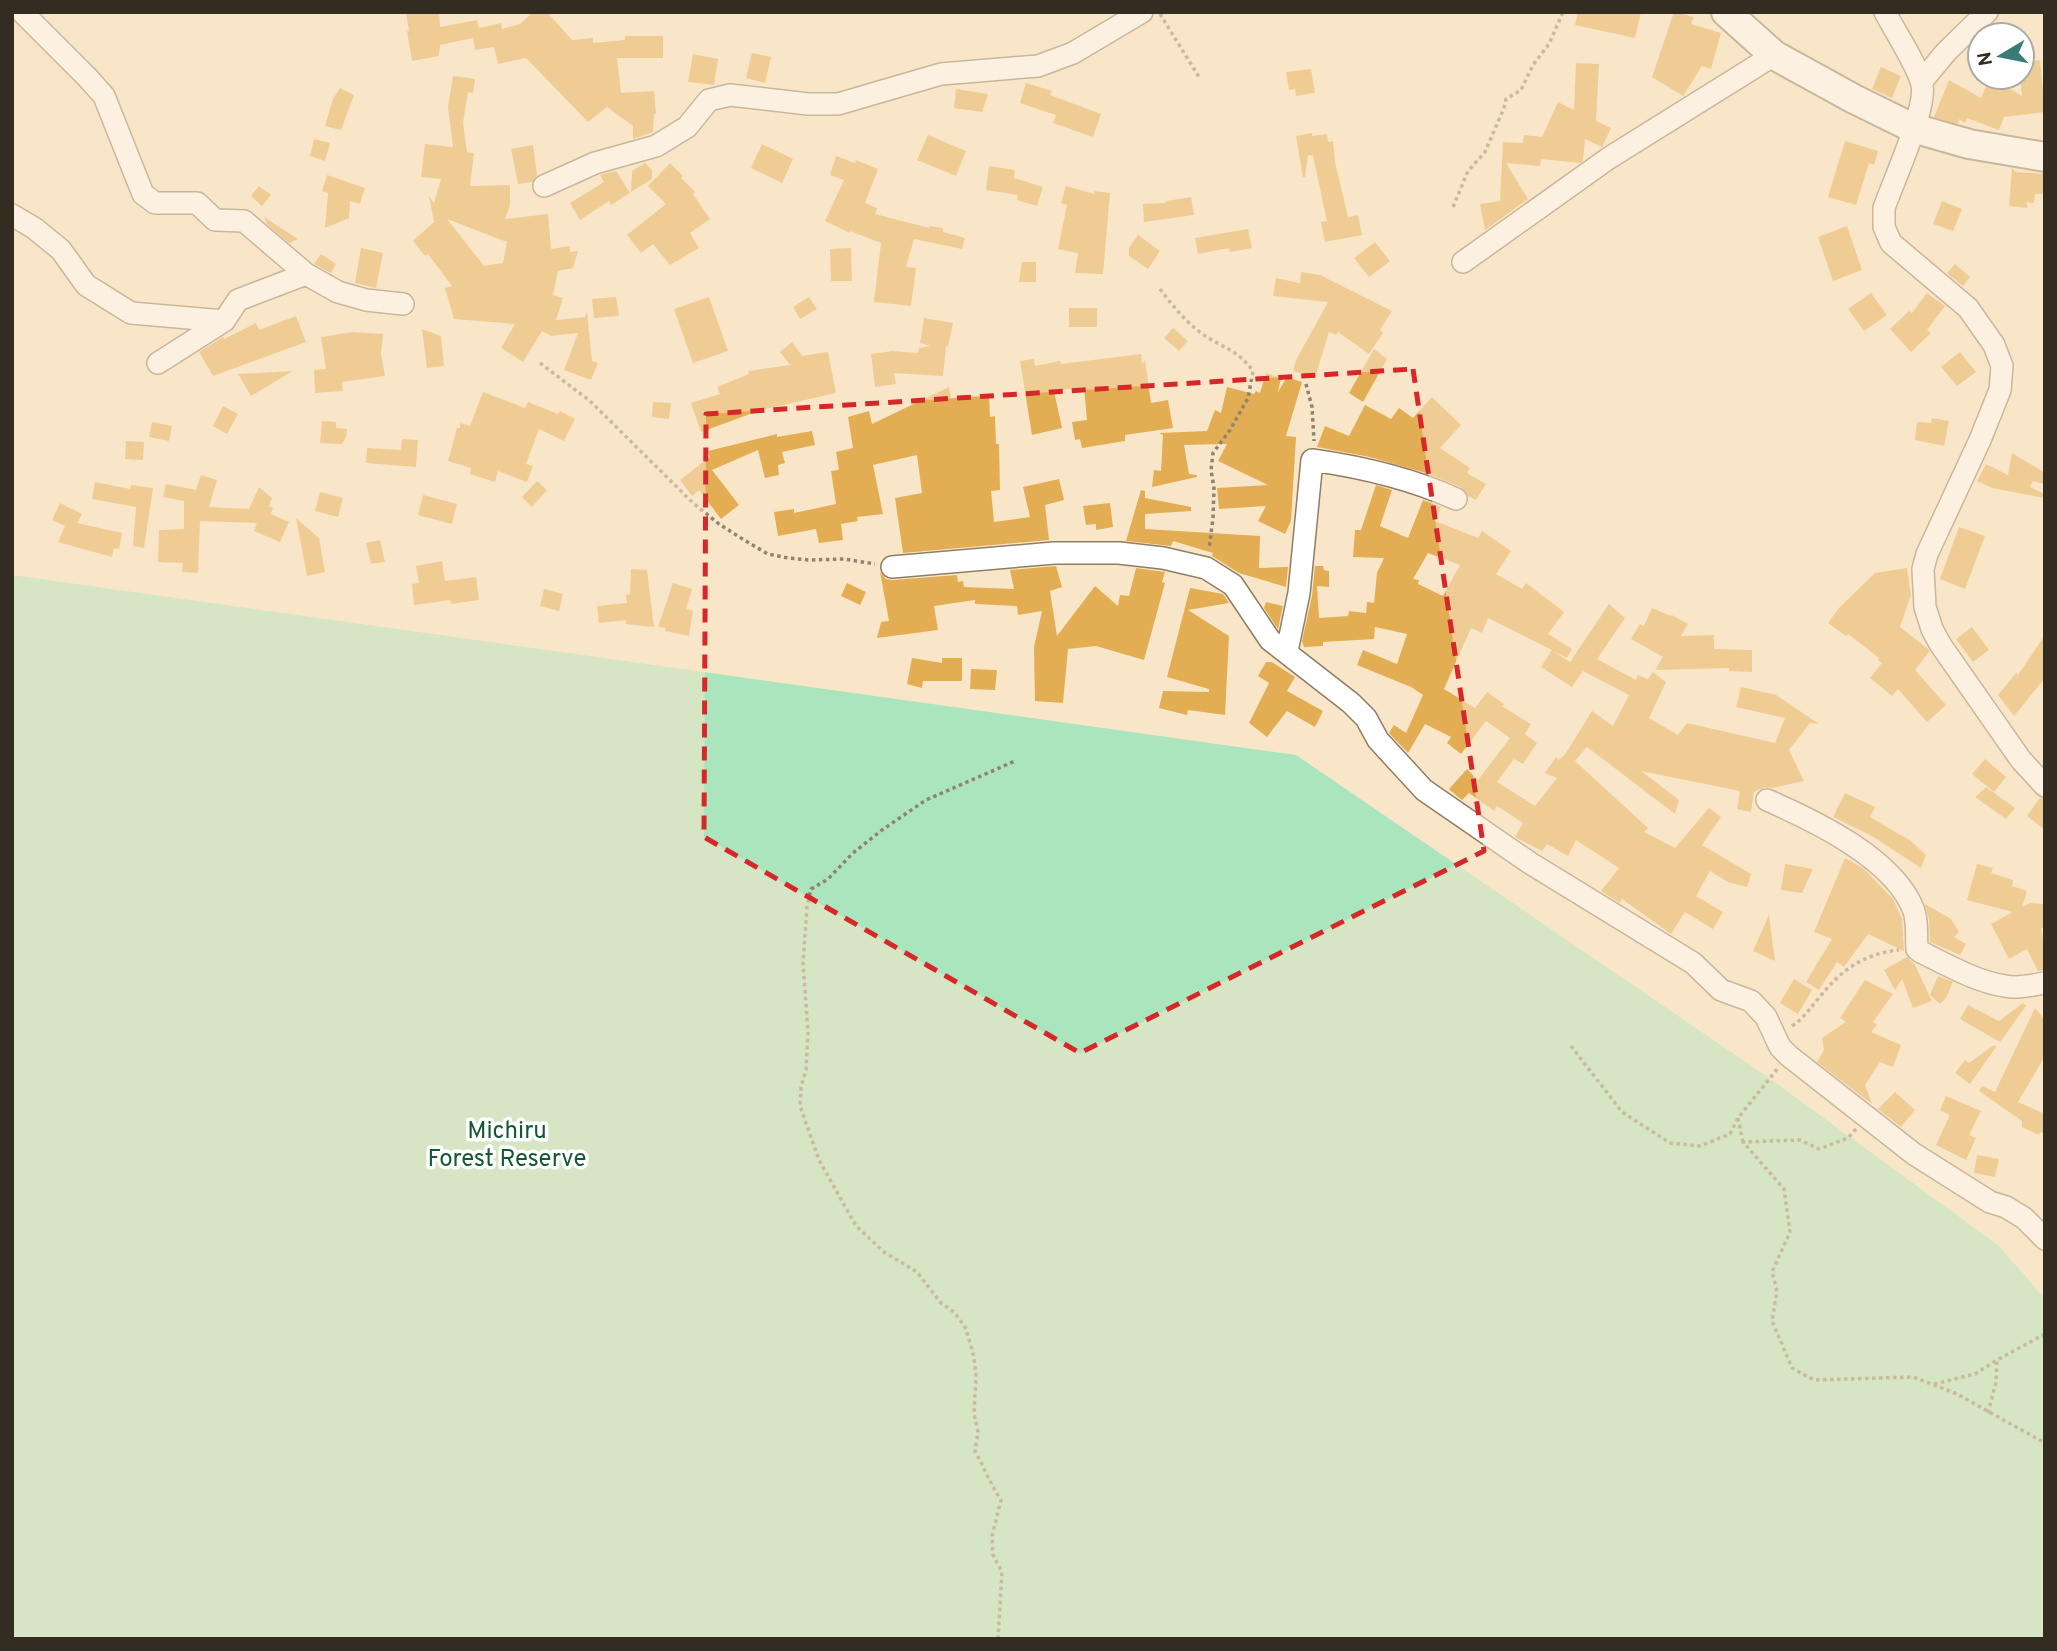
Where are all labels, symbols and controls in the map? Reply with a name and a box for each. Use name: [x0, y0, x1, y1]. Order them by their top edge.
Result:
north arrow: [1966, 21, 2036, 91]
text: N: [1973, 50, 1999, 67]
park label: Michiru Forest Reserve: [428, 1117, 586, 1175]

